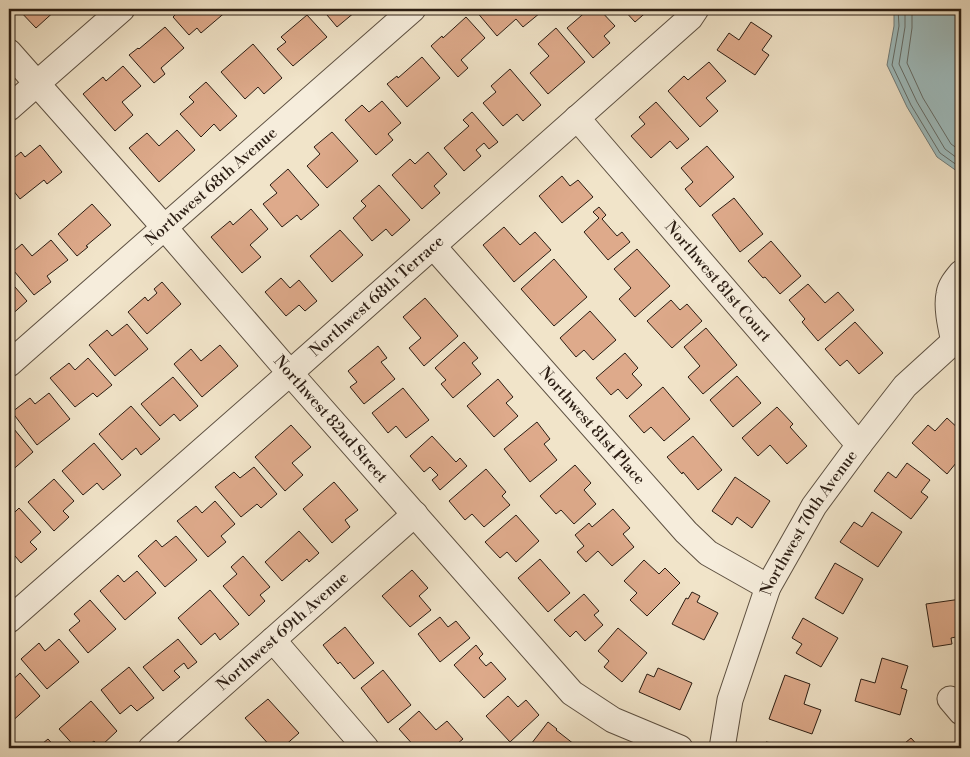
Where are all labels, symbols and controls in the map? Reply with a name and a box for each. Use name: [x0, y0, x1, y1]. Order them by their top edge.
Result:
street label: Northwest 68th Avenue: [141, 123, 281, 250]
street label: Northwest 81st Court: [660, 217, 776, 346]
street label: Northwest 68th Terrace: [305, 231, 448, 361]
street label: Northwest 82nd Street: [269, 351, 392, 487]
street label: Northwest 81st Place: [534, 363, 650, 489]
street label: Northwest 70th Avenue: [756, 446, 862, 598]
street label: Northwest 69th Avenue: [213, 568, 353, 695]

